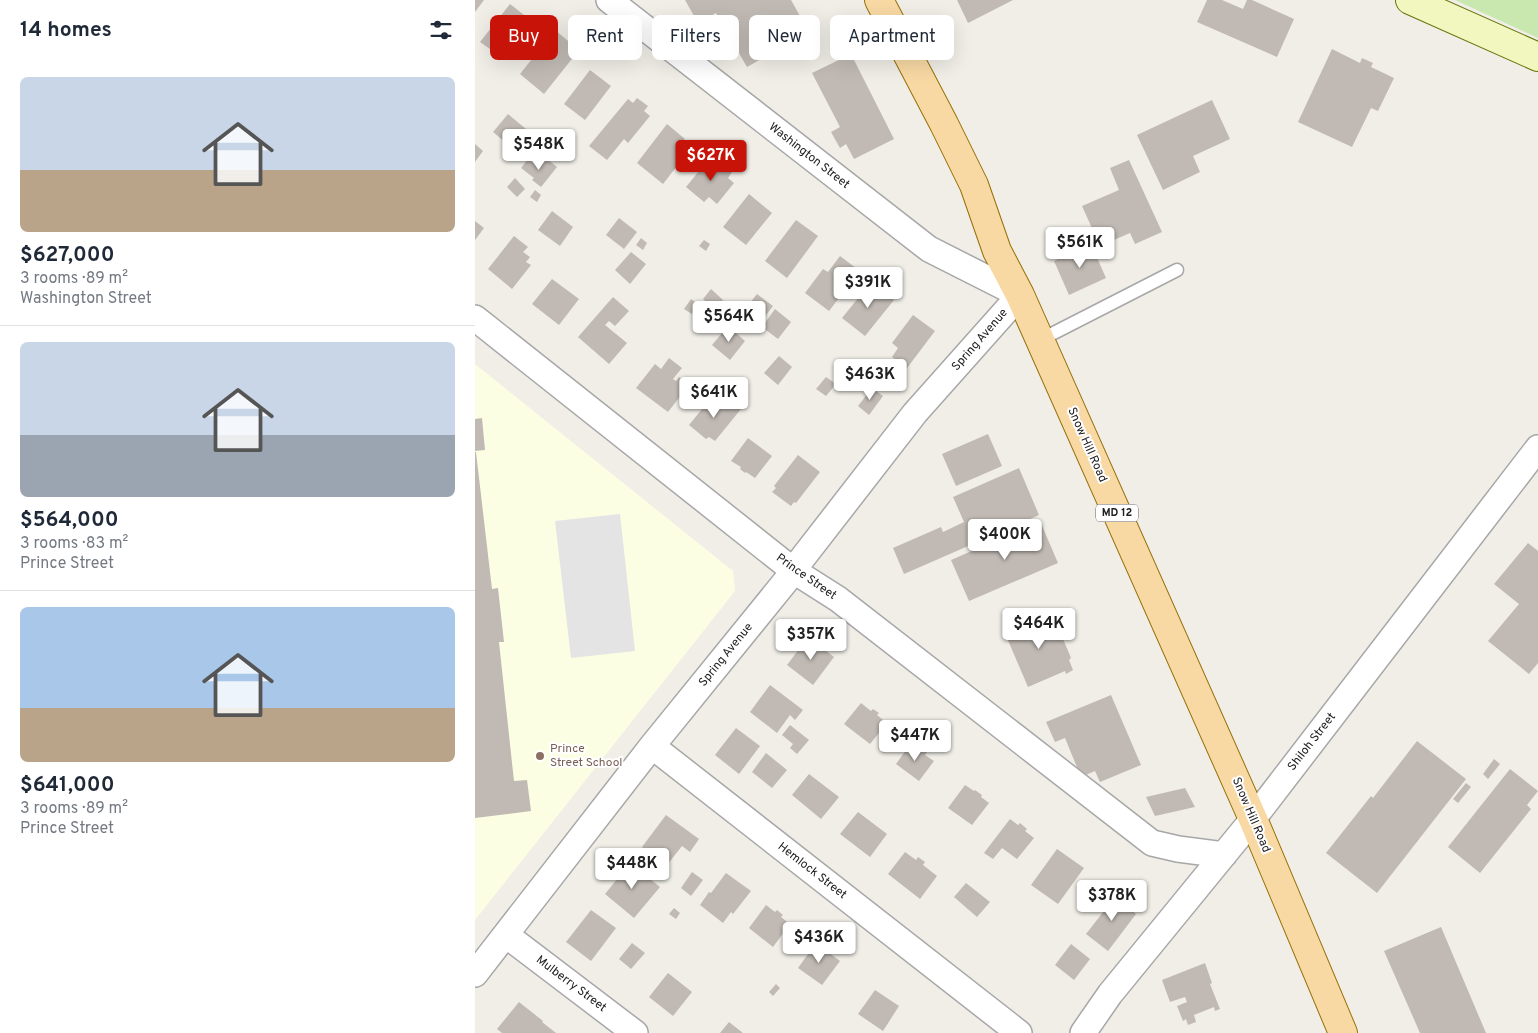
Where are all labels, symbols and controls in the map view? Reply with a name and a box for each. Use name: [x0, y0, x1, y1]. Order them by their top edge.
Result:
chip: Buy: [490, 15, 558, 60]
chip: Rent: [568, 15, 642, 60]
chip: Filters: [652, 15, 739, 60]
chip: New: [749, 15, 820, 60]
chip: Apartment: [830, 15, 954, 60]
icon: filters: [427, 16, 455, 44]
text: 14 homes: [20, 17, 112, 44]
icon: home: [193, 109, 283, 199]
street label: Washington Street: [765, 119, 853, 193]
pin: $548K: [504, 128, 574, 171]
text: $548K: [513, 135, 565, 155]
pin: $627K: [676, 140, 746, 182]
text: $627K: [687, 146, 736, 166]
pin: $561K: [1045, 226, 1115, 269]
text: $561K: [1057, 233, 1103, 253]
text: $627,000: [20, 242, 115, 269]
pin: $391K: [833, 266, 903, 309]
text: 3 rooms · 89 m²: [20, 269, 128, 289]
text: $391K: [845, 273, 891, 293]
text: Washington Street: [20, 289, 152, 309]
pin: $564K: [694, 300, 764, 343]
street label: Spring Avenue: [948, 305, 1012, 375]
text: $564K: [704, 307, 754, 327]
pin: $463K: [835, 358, 905, 401]
text: $463K: [845, 365, 895, 385]
icon: home: [193, 375, 283, 465]
pin: $641K: [679, 376, 749, 419]
text: $641K: [690, 383, 738, 403]
street label: Snow Hill Road: [1063, 405, 1111, 485]
road number: MD 12: [1096, 504, 1138, 522]
text: $564,000: [20, 507, 119, 534]
pin: $400K: [970, 518, 1040, 561]
text: $400K: [979, 525, 1031, 545]
text: 3 rooms · 83 m²: [20, 534, 128, 554]
street label: Prince Street: [773, 550, 839, 604]
text: Prince Street: [20, 554, 114, 574]
pin: $464K: [1004, 608, 1074, 650]
text: $464K: [1013, 614, 1065, 634]
pin: $357K: [776, 618, 846, 661]
street label: Spring Avenue: [695, 620, 757, 690]
text: $357K: [787, 625, 835, 645]
icon: home: [193, 640, 283, 730]
street label: Shiloh Street: [1284, 710, 1340, 774]
pin: $447K: [880, 720, 950, 762]
text: $447K: [890, 726, 940, 746]
place label: Prince Street School: [550, 741, 623, 771]
marker: Prince Street School: [534, 750, 546, 762]
text: $641,000: [20, 772, 115, 799]
street label: Snow Hill Road: [1228, 775, 1274, 855]
text: 3 rooms · 89 m²: [20, 799, 128, 819]
text: Prince Street: [20, 819, 114, 839]
street label: Hemlock Street: [774, 839, 850, 903]
pin: $448K: [597, 848, 667, 890]
text: $448K: [606, 854, 658, 874]
pin: $378K: [1077, 880, 1147, 922]
text: $378K: [1088, 886, 1136, 906]
pin: $436K: [784, 922, 854, 964]
text: $436K: [794, 928, 844, 948]
street label: Mulberry Street: [532, 952, 610, 1016]

